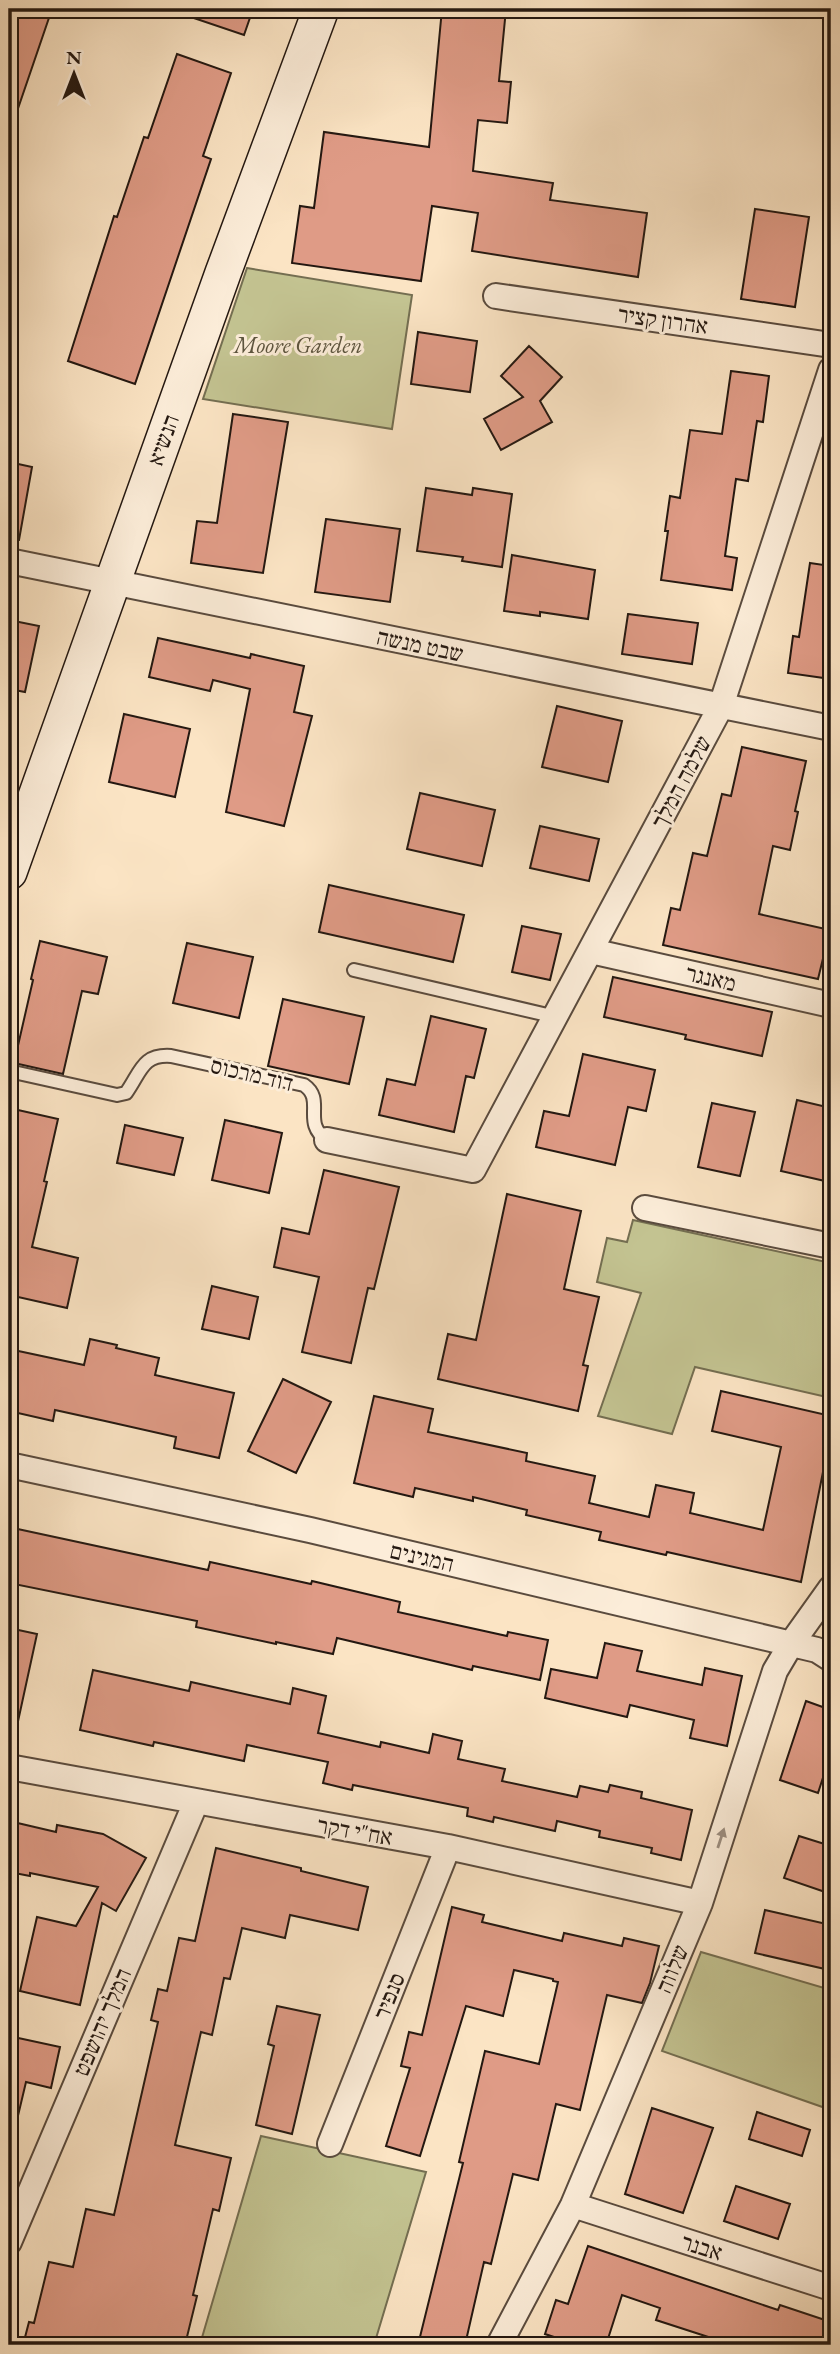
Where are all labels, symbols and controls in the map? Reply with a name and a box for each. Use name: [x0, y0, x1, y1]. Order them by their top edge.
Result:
north arrow: [38, 38, 108, 108]
text: N: [66, 45, 82, 70]
street label: אהרון קציר: [616, 299, 710, 341]
park label: Moore Garden: [232, 330, 362, 360]
street label: הנשיא: [140, 410, 186, 470]
street label: שבט מנשה: [374, 621, 466, 669]
street label: שלמה המלך: [644, 730, 718, 834]
street label: מאנגר: [683, 958, 739, 998]
street label: דוד מרכוס: [208, 1050, 296, 1098]
street label: המגינים: [387, 1535, 457, 1579]
street label: אח"י דקר: [315, 1810, 395, 1852]
one-way arrow: [716, 1827, 727, 1848]
street label: שלווה: [648, 1940, 696, 1998]
street label: המלך יהושפט: [66, 1964, 138, 2080]
street label: סנפיר: [366, 1968, 412, 2024]
street label: אבנר: [678, 2226, 726, 2268]

